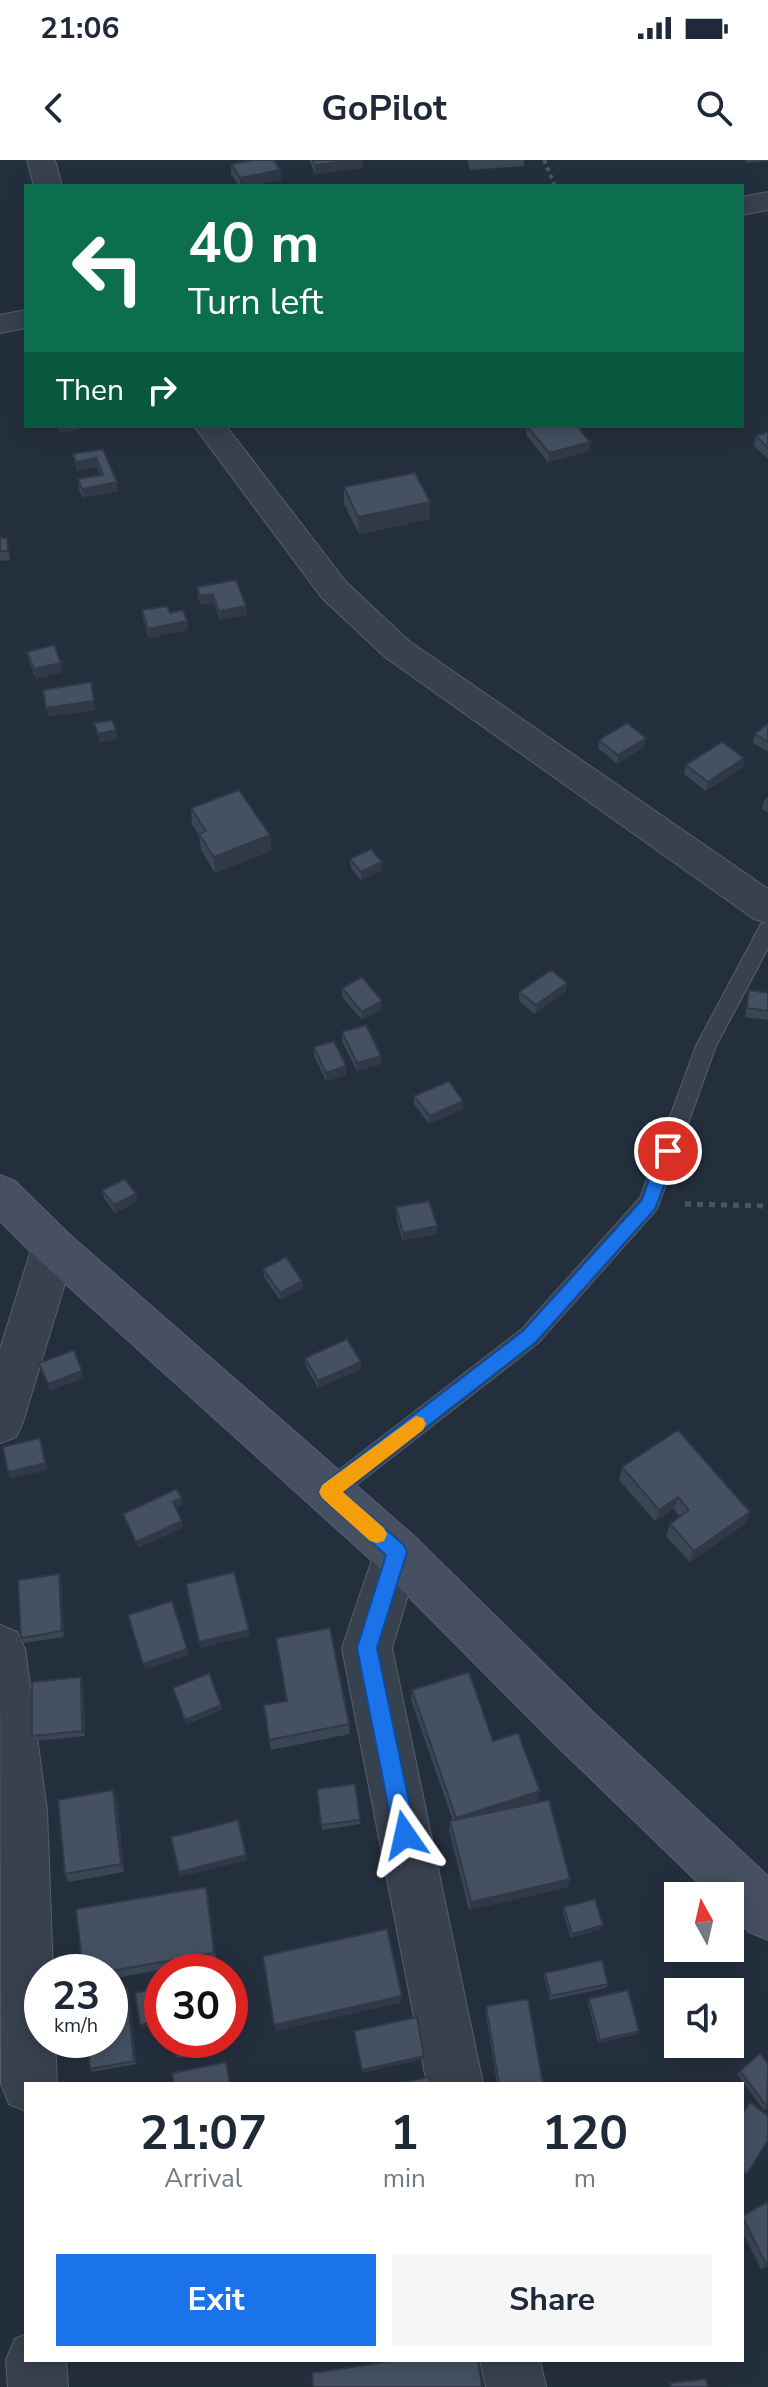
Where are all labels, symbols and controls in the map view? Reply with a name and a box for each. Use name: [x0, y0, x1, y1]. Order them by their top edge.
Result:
text: 21:06: [40, 8, 119, 49]
text: GoPilot: [321, 84, 447, 133]
icon: back: [32, 86, 76, 130]
icon: search: [692, 86, 736, 130]
text: 40 m: [188, 205, 319, 282]
icon: left: [56, 216, 160, 320]
text: Turn left: [188, 278, 323, 327]
icon: right: [140, 368, 184, 412]
text: Then: [56, 370, 124, 411]
pin: [634, 1117, 702, 1185]
icon: arrive: [646, 1129, 690, 1173]
position arrow: [363, 1793, 447, 1877]
north arrow: [664, 1882, 744, 1962]
map controls: [664, 1882, 744, 2058]
speed limit sign: 30: [144, 1954, 248, 2058]
text: 23: [52, 1969, 100, 2023]
button: sound: [664, 1978, 744, 2058]
text: km/h: [54, 2012, 98, 2039]
text: 21:07: [140, 2100, 267, 2166]
text: 1: [390, 2100, 419, 2166]
text: 120: [542, 2100, 628, 2166]
text: Arrival: [164, 2161, 243, 2196]
text: min: [383, 2161, 426, 2196]
text: m: [574, 2161, 596, 2196]
button: Exit: [56, 2254, 376, 2346]
button: Share: [392, 2254, 712, 2346]

